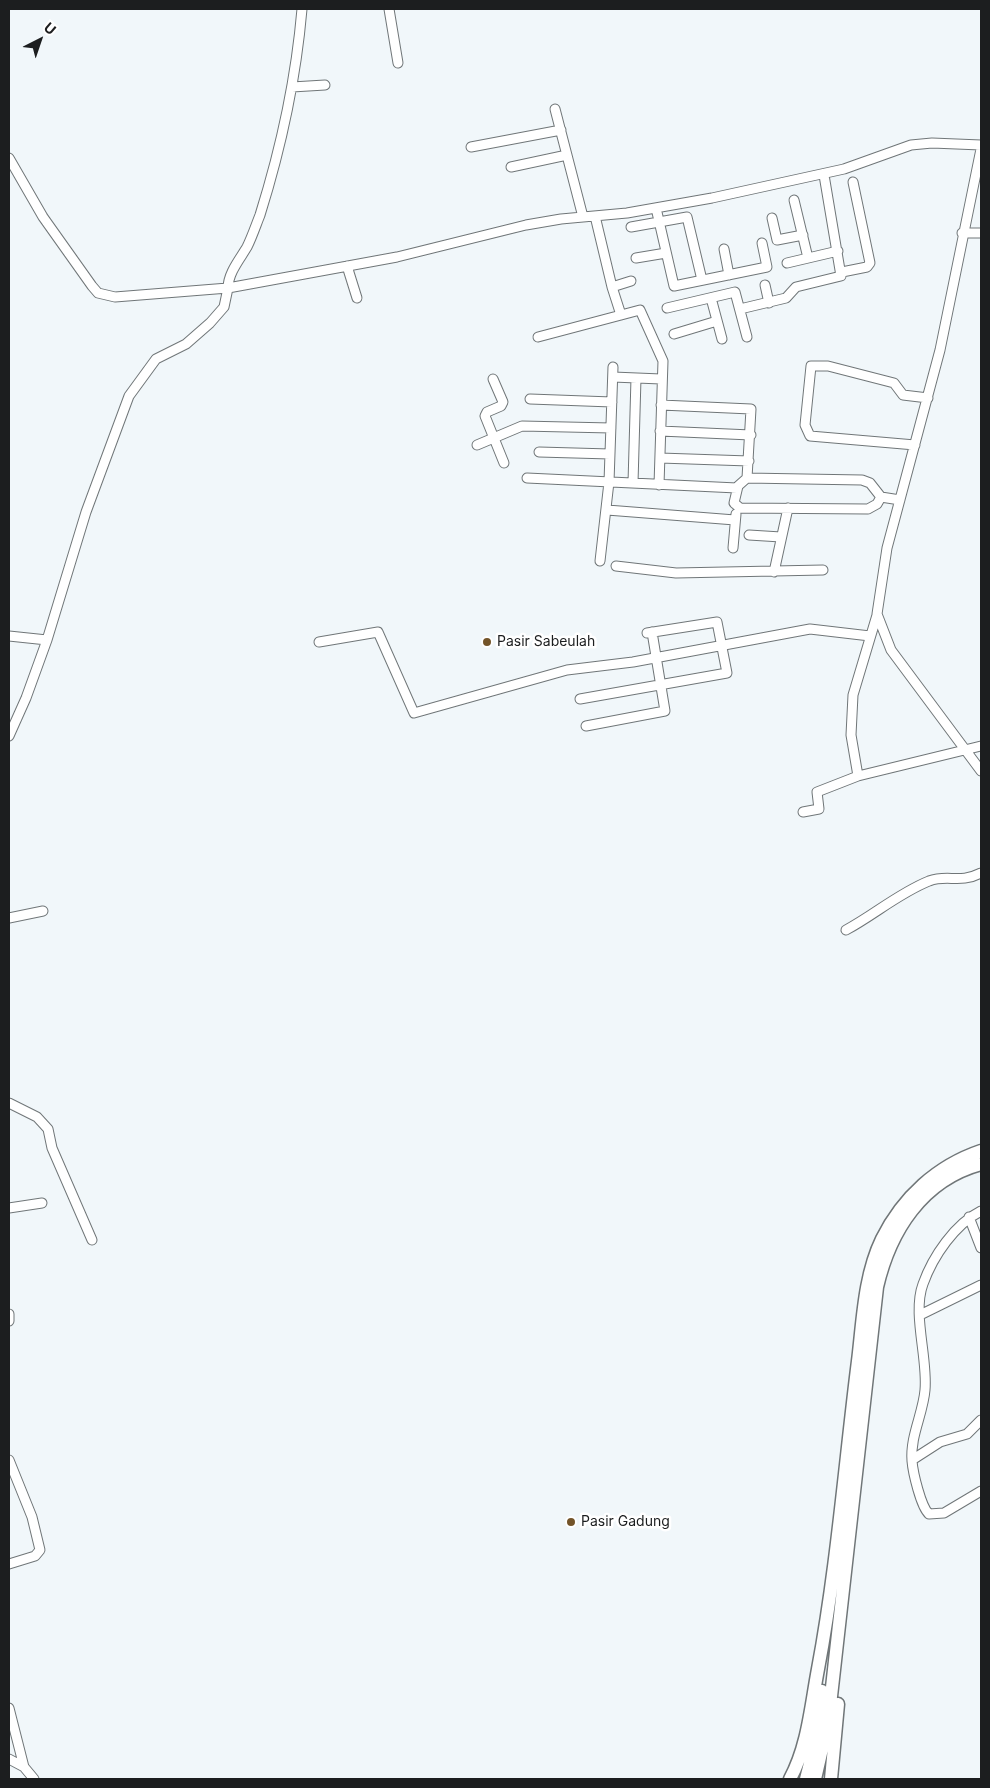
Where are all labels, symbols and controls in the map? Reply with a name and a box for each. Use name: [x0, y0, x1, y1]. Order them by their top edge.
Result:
north arrow: [15, 15, 65, 65]
text: U: [41, 19, 60, 38]
place label: Pasir Sabeulah: [497, 634, 595, 650]
marker: Pasir Sabeulah: [481, 636, 493, 648]
place label: Pasir Gadung: [581, 1514, 670, 1530]
marker: Pasir Gadung: [565, 1516, 577, 1528]

